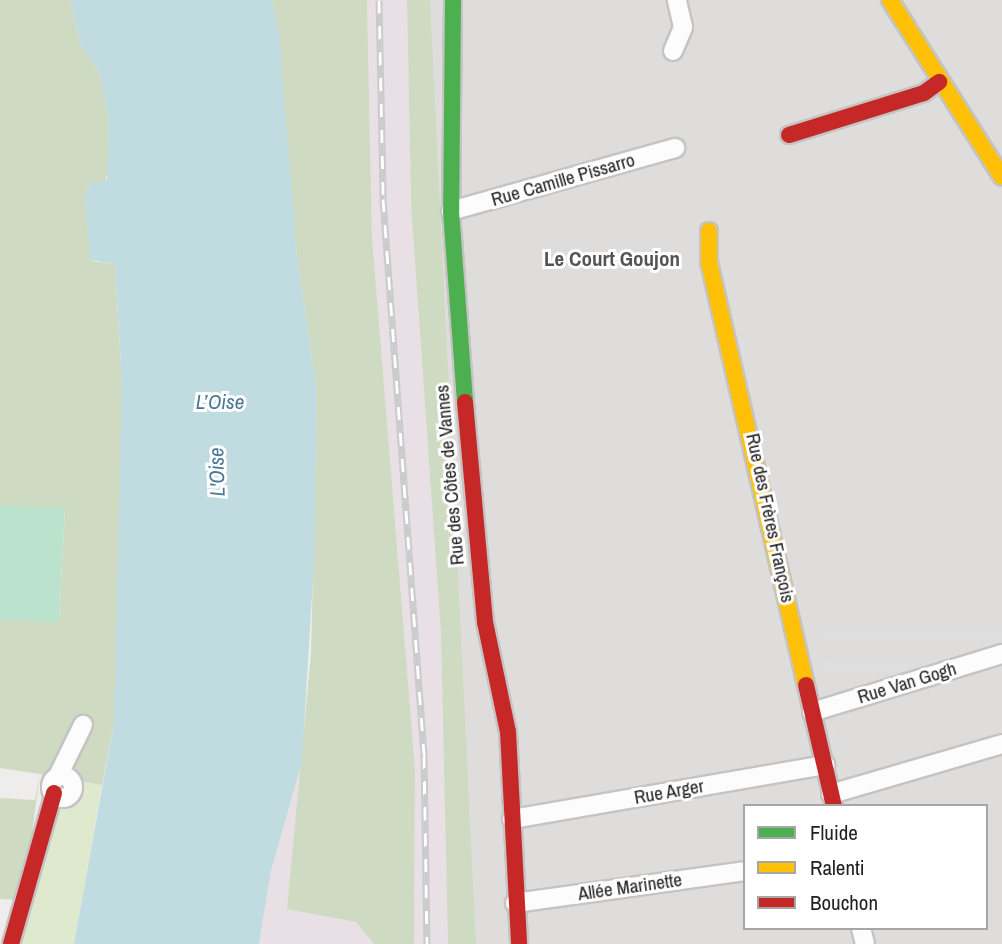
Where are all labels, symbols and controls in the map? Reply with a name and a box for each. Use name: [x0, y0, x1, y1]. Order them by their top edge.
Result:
street label: Rue Camille Pissarro: [489, 149, 637, 211]
district label: Le Court Goujon: [544, 246, 680, 272]
street label: Rue des Côtes de Vannes: [431, 384, 469, 566]
water label: L’Oise: [196, 389, 244, 415]
street label: Rue des Frères François: [741, 431, 799, 605]
water label: L'Oise: [204, 447, 230, 497]
street label: Rue Van Gogh: [855, 657, 959, 709]
street label: Rue Arger: [632, 775, 706, 809]
legend: [743, 804, 988, 930]
text: Fluide: [810, 818, 858, 847]
text: Ralenti: [810, 853, 865, 882]
street label: Allée Marinette: [577, 868, 683, 906]
text: Bouchon: [810, 888, 878, 917]

